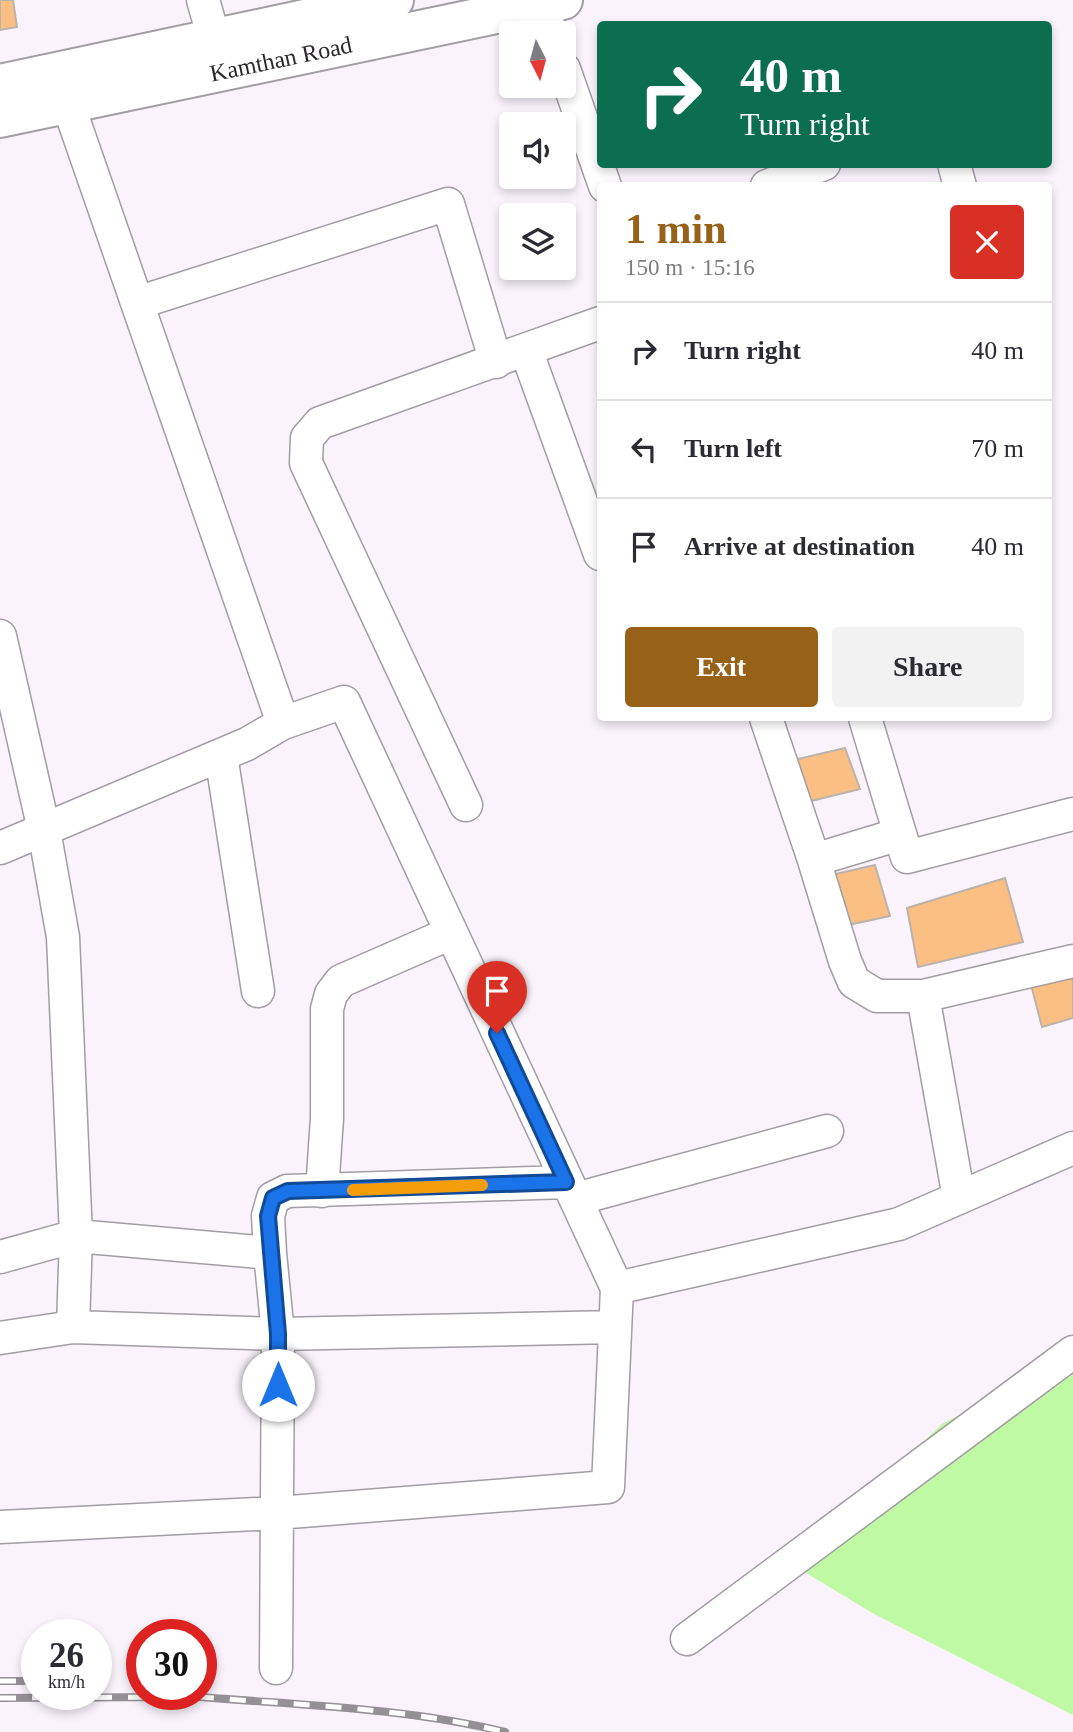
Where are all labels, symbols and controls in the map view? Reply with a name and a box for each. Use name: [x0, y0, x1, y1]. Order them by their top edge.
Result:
north arrow: [499, 21, 576, 98]
map controls: [499, 21, 576, 280]
street label: Kamthan Road: [207, 32, 354, 87]
text: 40 m: [740, 48, 842, 103]
icon: right: [625, 49, 716, 140]
text: Turn right: [740, 106, 870, 142]
button: sound: [499, 112, 576, 189]
button: layers: [499, 203, 576, 280]
button: close: [950, 205, 1024, 279]
text: 1 min: [625, 206, 727, 252]
text: 150 m · 15:16: [625, 255, 755, 280]
icon: right: [625, 332, 663, 370]
text: Turn right: [684, 336, 801, 365]
text: 40 m: [971, 336, 1024, 365]
icon: left: [625, 430, 663, 468]
text: Turn left: [684, 434, 782, 463]
text: 70 m: [971, 434, 1024, 463]
icon: arrive: [625, 528, 663, 566]
text: Arrive at destination: [684, 532, 915, 561]
text: 40 m: [971, 532, 1024, 561]
button: Exit: [625, 627, 818, 707]
button: Share: [832, 627, 1024, 707]
pin: [467, 961, 527, 1033]
icon: arrive: [478, 972, 516, 1010]
position arrow: [241, 1348, 315, 1422]
speed limit sign: 30: [126, 1619, 217, 1710]
text: 26: [49, 1636, 84, 1675]
text: km/h: [48, 1672, 85, 1692]

